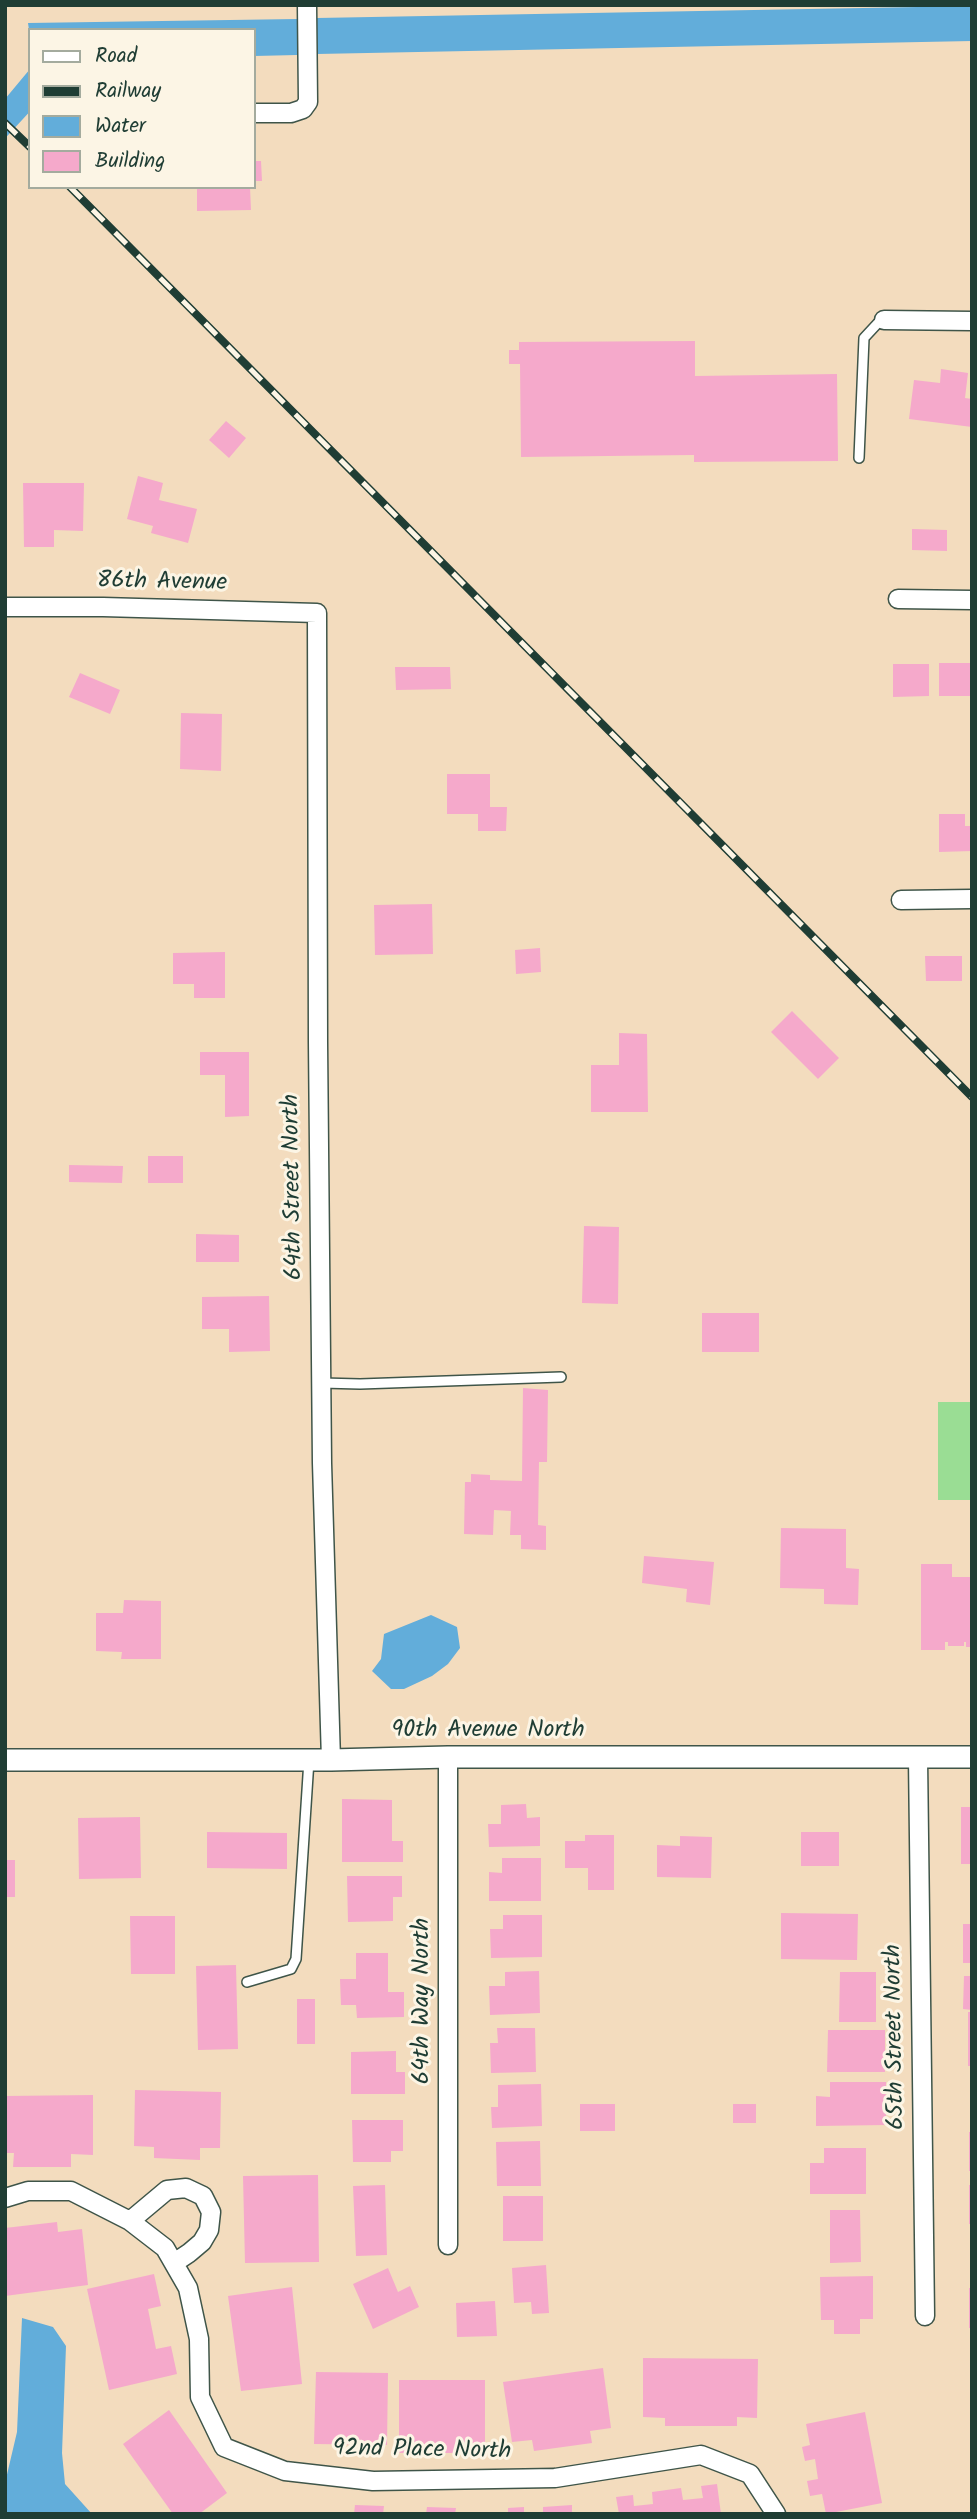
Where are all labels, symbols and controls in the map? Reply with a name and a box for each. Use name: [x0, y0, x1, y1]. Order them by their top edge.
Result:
legend: [28, 28, 256, 189]
text: Road: [95, 40, 137, 73]
text: Railway: [95, 75, 161, 108]
text: Water: [95, 110, 146, 143]
text: Building: [95, 145, 165, 178]
street label: 86th Avenue: [97, 568, 227, 600]
street label: 64th Street North: [279, 1094, 311, 1280]
street label: 90th Avenue North: [392, 1718, 584, 1746]
street label: 64th Way North: [410, 1918, 438, 2084]
street label: 65th Street North: [881, 1944, 913, 2130]
street label: 92nd Place North: [332, 2436, 512, 2468]

